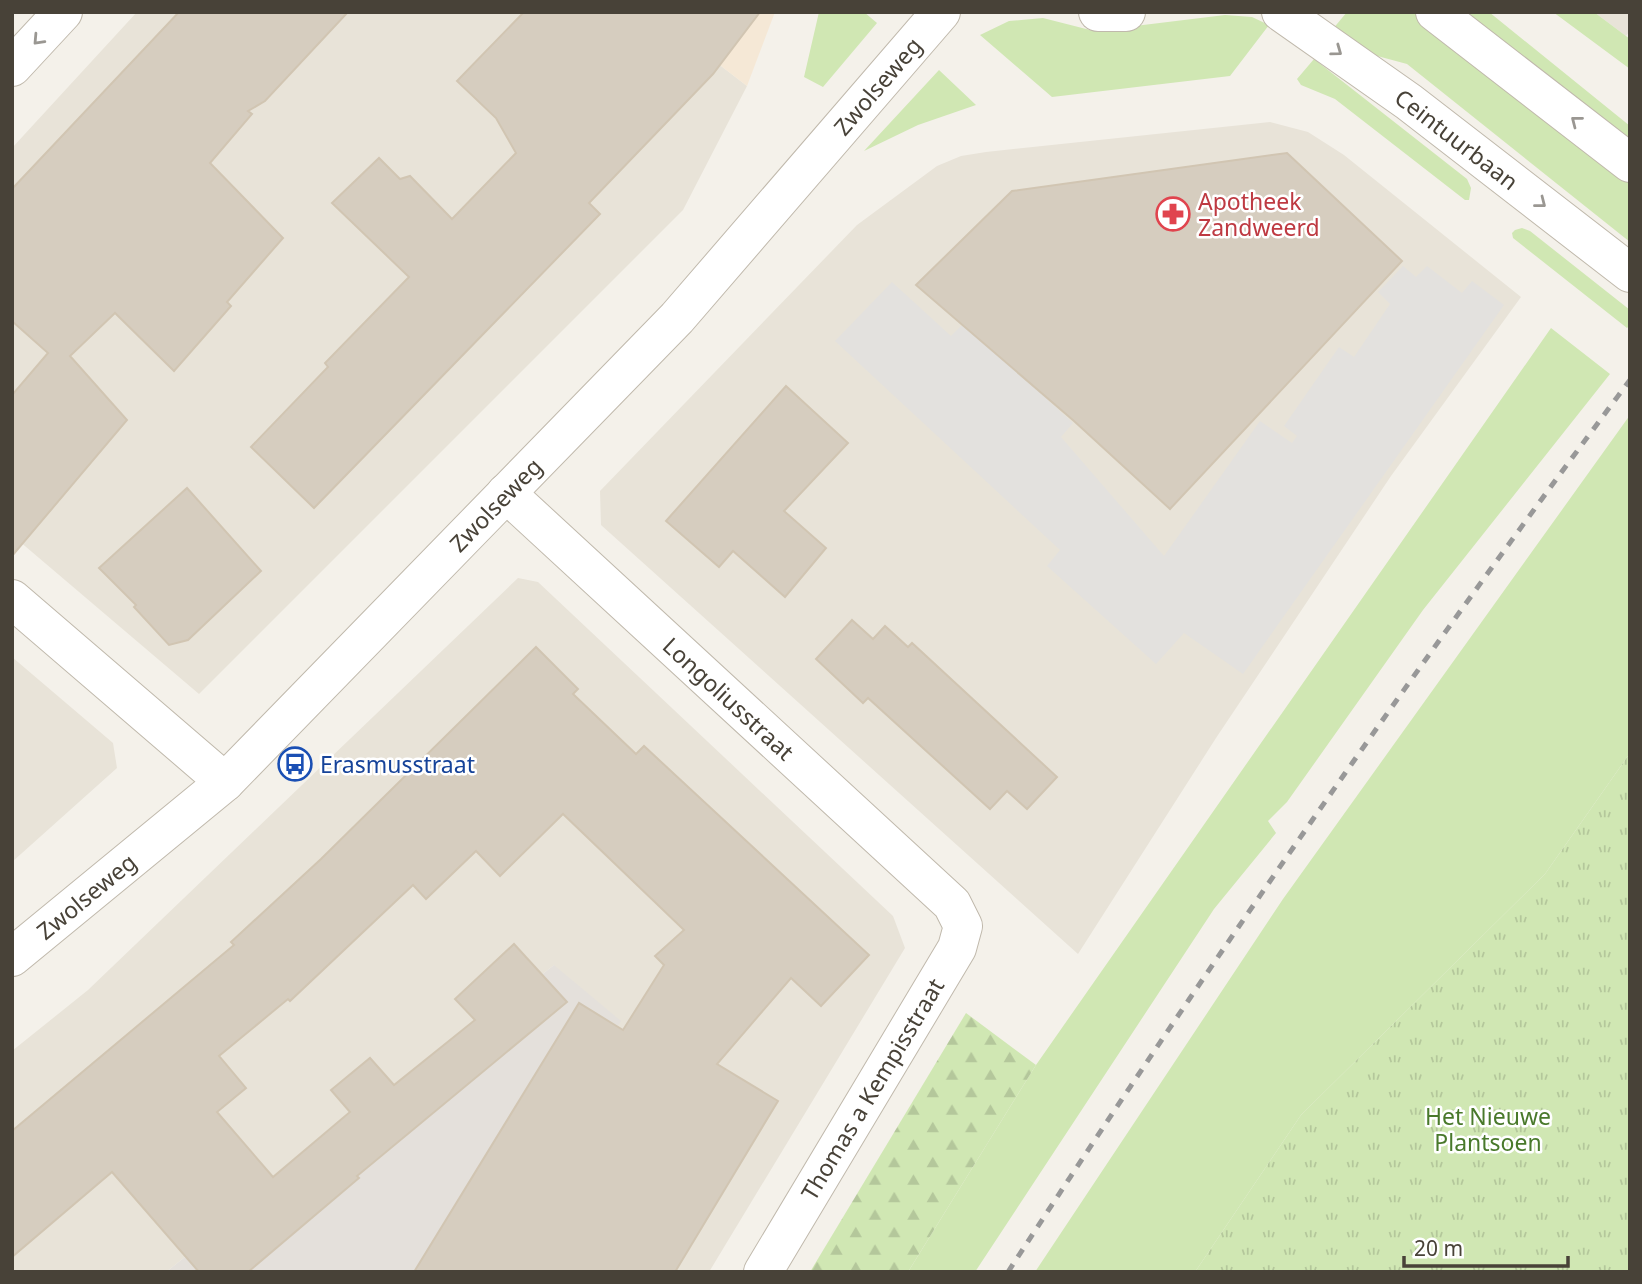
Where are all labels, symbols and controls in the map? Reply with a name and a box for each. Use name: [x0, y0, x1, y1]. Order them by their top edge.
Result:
street label: Zwolseweg: [826, 30, 929, 142]
one-way arrow: [33, 32, 46, 45]
one-way arrow: [1329, 43, 1342, 55]
street label: Ceintuurbaan: [1389, 81, 1525, 197]
one-way arrow: [1571, 116, 1583, 129]
place label: Apotheek Zandweerd: [1198, 185, 1320, 243]
pharmacy icon: Apotheek Zandweerd: [1154, 195, 1192, 233]
one-way arrow: [1533, 195, 1546, 207]
street label: Zwolseweg: [442, 450, 549, 559]
street label: Longoliusstraat: [656, 630, 801, 767]
bus stop icon: Erasmusstraat: [276, 745, 314, 783]
place label: Erasmusstraat: [320, 748, 475, 780]
street label: Zwolseweg: [30, 846, 143, 946]
street label: Thomas a Kempisstraat: [793, 972, 951, 1206]
park label: Het Nieuwe Plantsoen: [1425, 1100, 1551, 1158]
scale bar: [1404, 1224, 1568, 1268]
text: 20 m: [1414, 1234, 1463, 1262]

